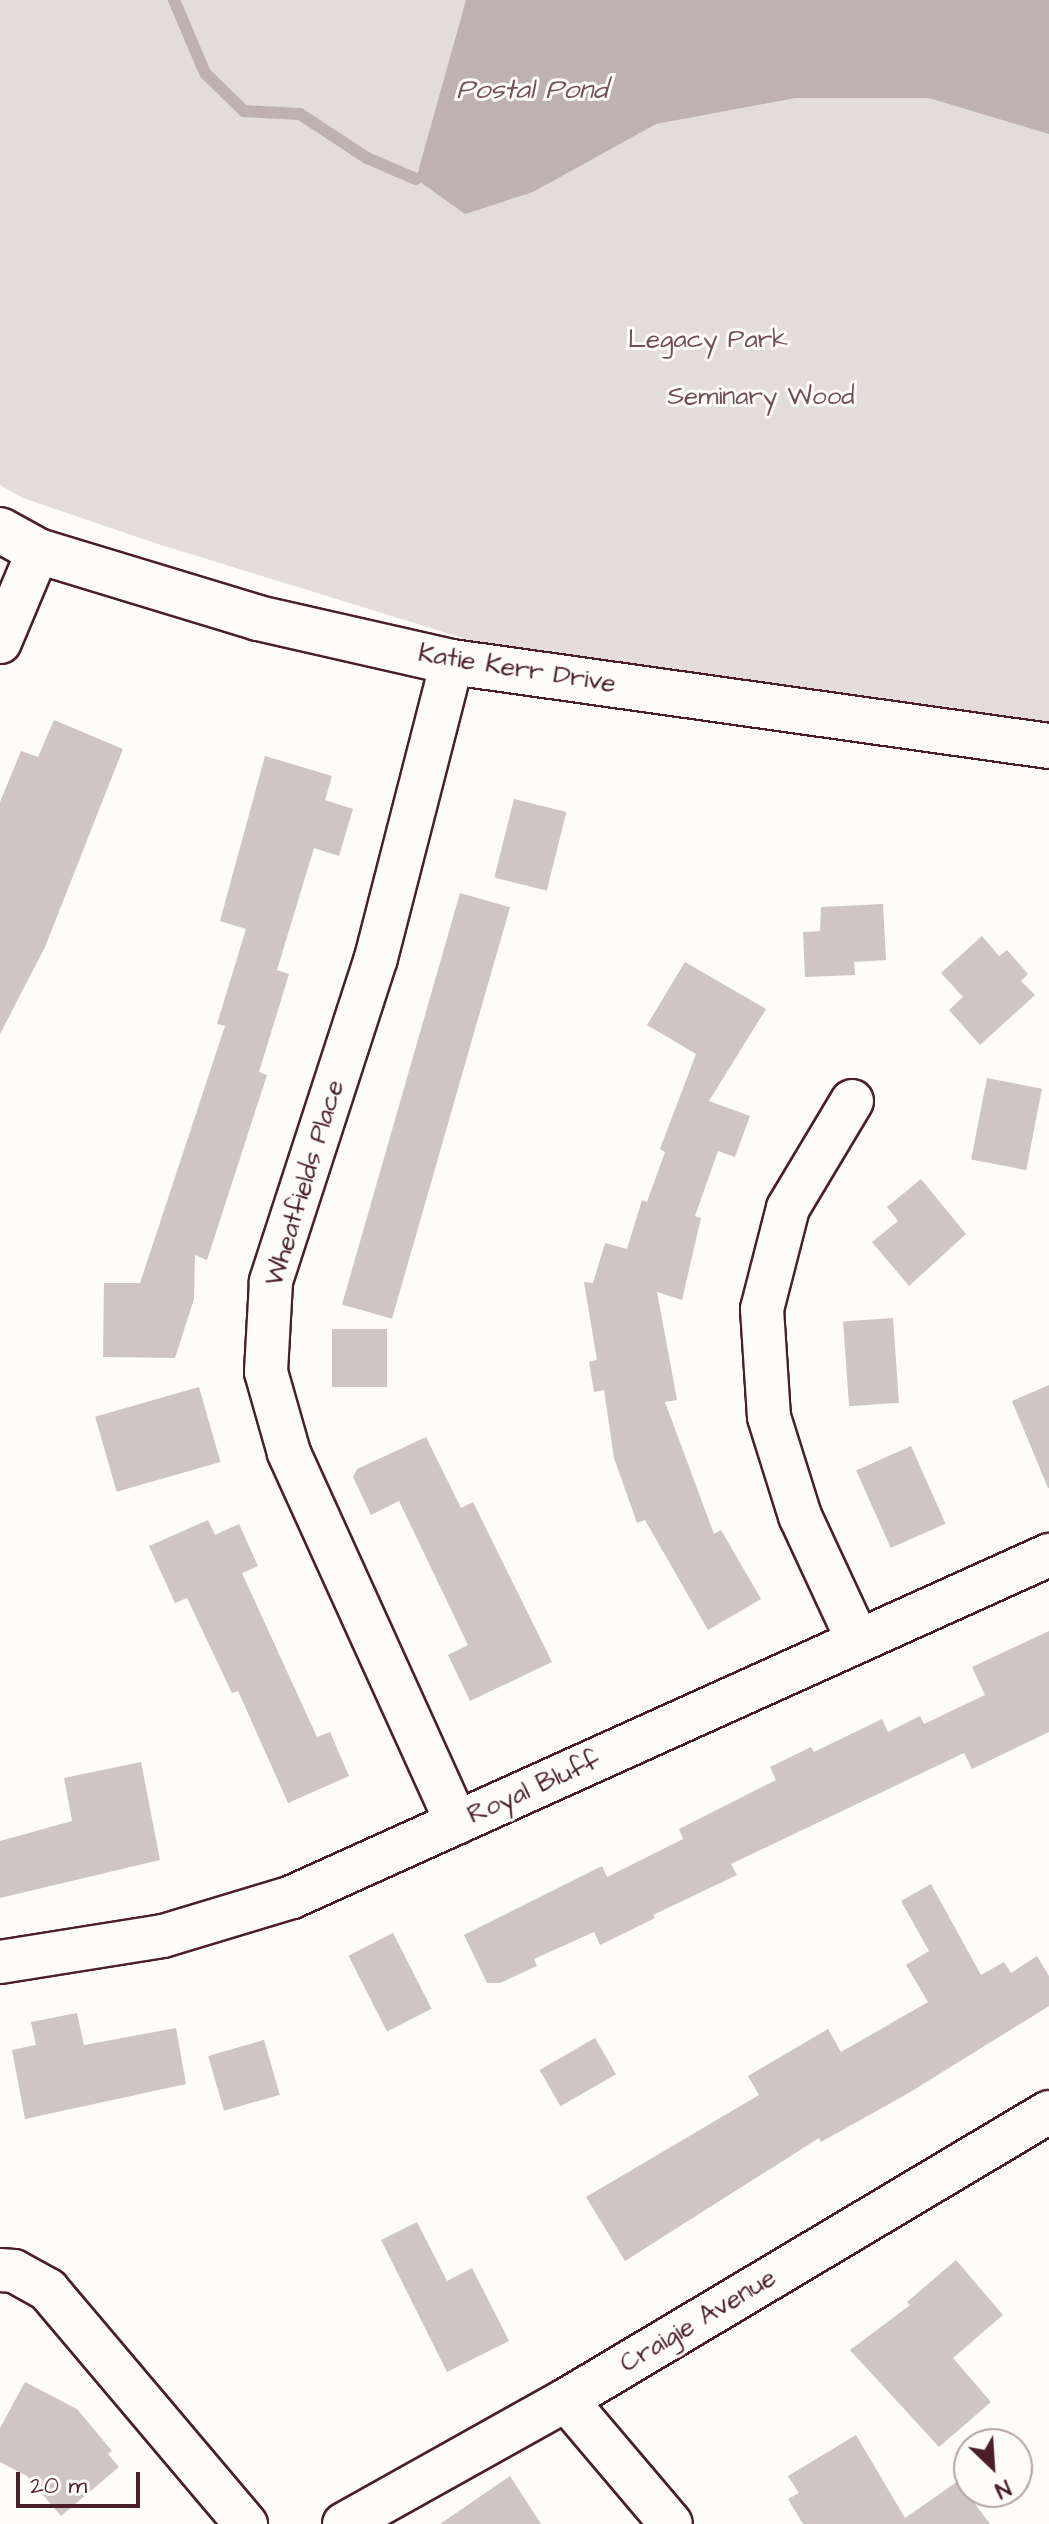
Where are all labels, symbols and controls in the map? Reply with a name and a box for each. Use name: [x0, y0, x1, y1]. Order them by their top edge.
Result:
water label: Postal Pond: [457, 73, 607, 107]
park label: Legacy Park: [628, 324, 788, 356]
park label: Seminary Wood: [667, 381, 855, 413]
street label: Katie Kerr Drive: [416, 638, 618, 700]
street label: Wheatfields Place: [259, 1076, 351, 1290]
street label: Royal Bluff: [463, 1745, 605, 1831]
street label: Craigie Avenue: [614, 2262, 782, 2380]
north arrow: [953, 2428, 1033, 2508]
scale bar: [20, 2456, 144, 2506]
text: 20 m: [30, 2469, 87, 2503]
text: N: [990, 2471, 1015, 2505]

